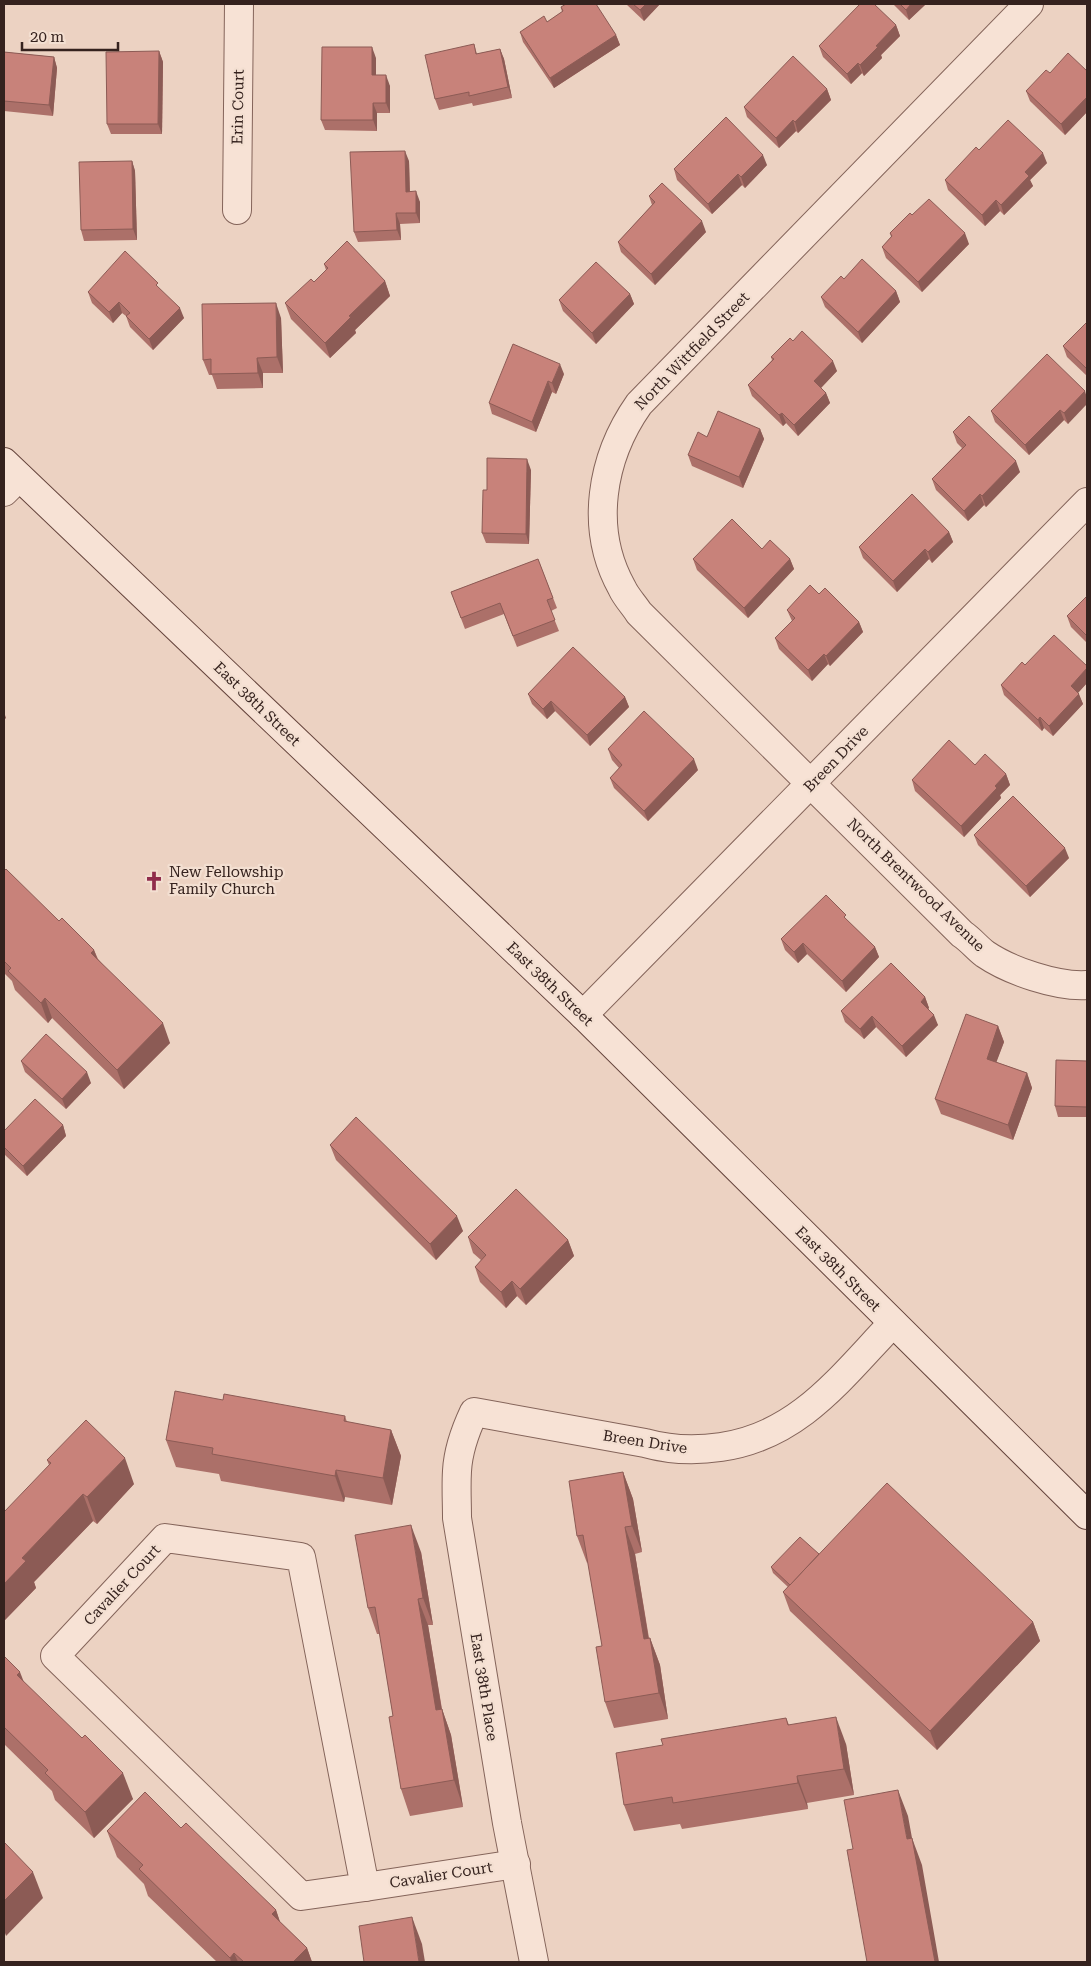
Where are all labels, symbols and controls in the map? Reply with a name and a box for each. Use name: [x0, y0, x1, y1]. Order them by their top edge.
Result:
scale bar: [22, 20, 119, 52]
text: 20 m: [30, 28, 65, 46]
street label: Erin Court: [228, 69, 248, 145]
street label: North Wittfield Street: [631, 288, 753, 414]
street label: East 38th Street: [210, 658, 304, 750]
street label: Breen Drive: [800, 722, 872, 796]
street label: North Brentwood Avenue: [844, 815, 988, 955]
place label: New Fellowship Family Church: [169, 863, 284, 898]
church icon: New Fellowship Family Church: [143, 870, 165, 892]
street label: East 38th Street: [503, 938, 597, 1030]
street label: East 38th Street: [792, 1223, 885, 1316]
street label: Breen Drive: [601, 1426, 689, 1458]
street label: Cavalier Court: [80, 1541, 164, 1629]
street label: East 38th Place: [467, 1632, 501, 1742]
street label: Cavalier Court: [388, 1858, 494, 1892]

